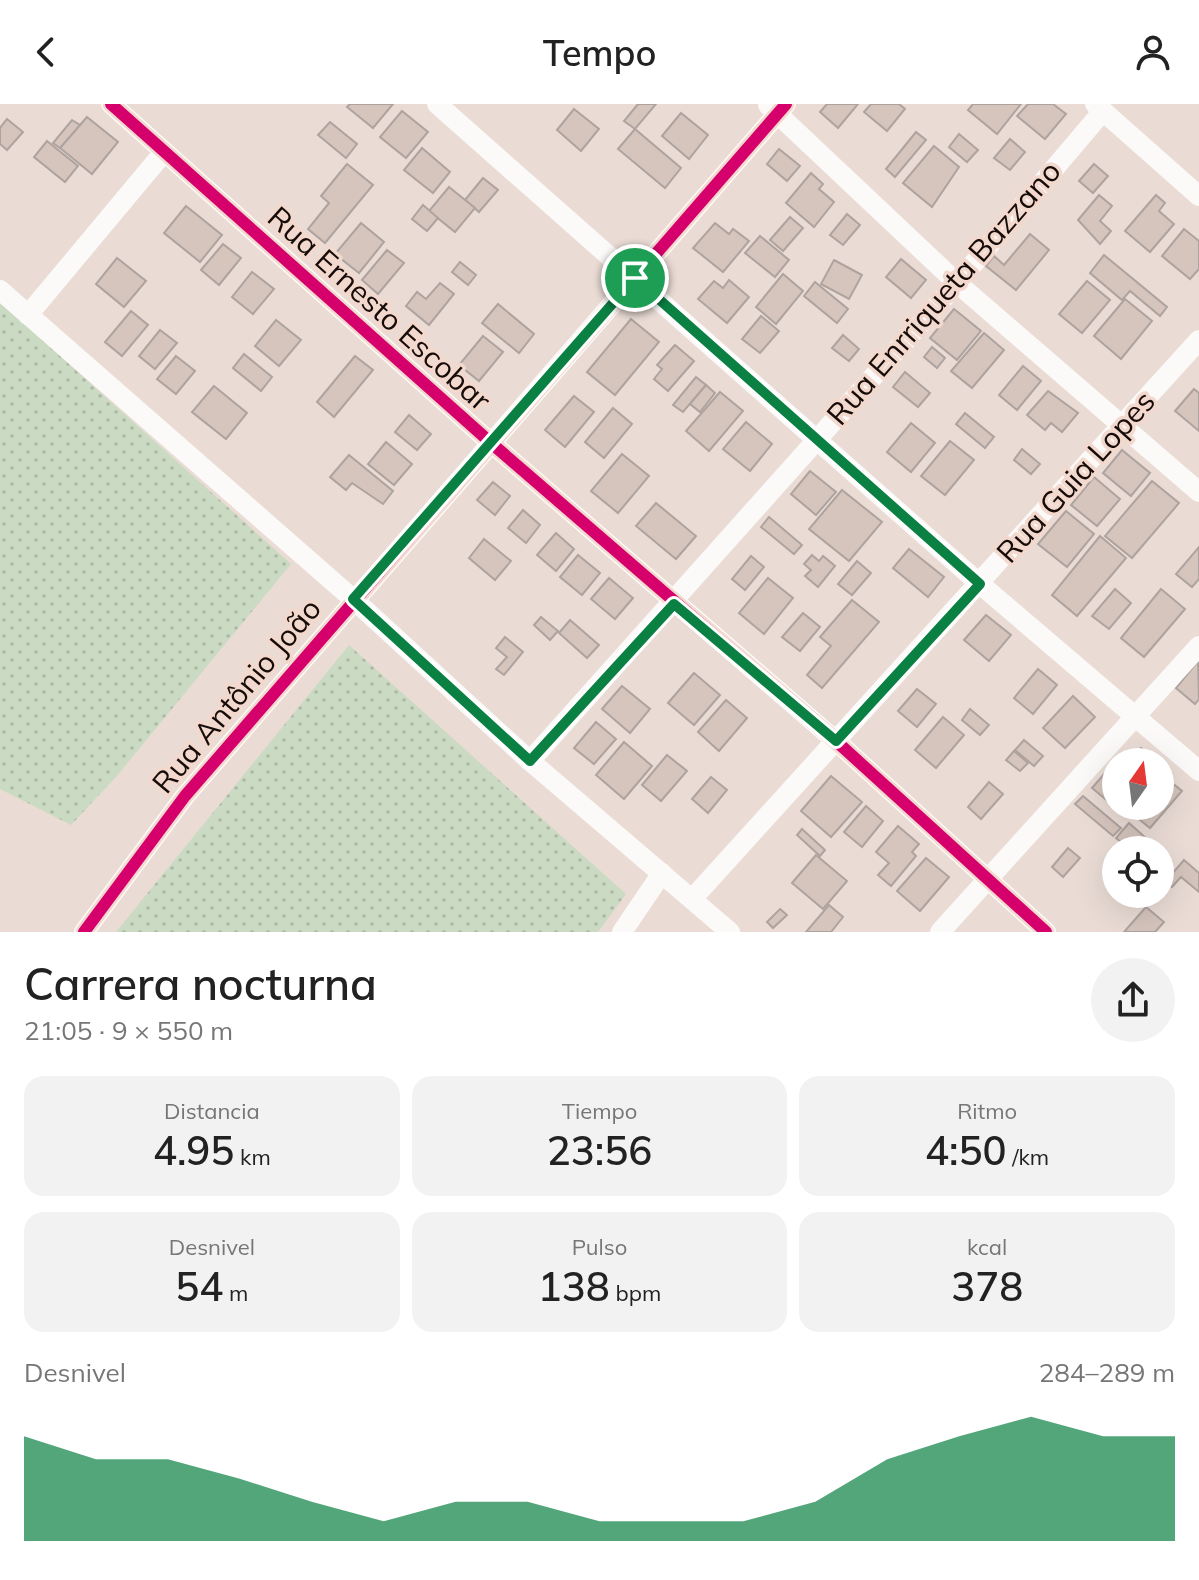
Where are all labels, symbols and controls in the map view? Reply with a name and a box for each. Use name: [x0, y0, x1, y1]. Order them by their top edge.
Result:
icon: back: [24, 30, 68, 74]
text: Tempo: [543, 30, 656, 75]
icon: person: [1131, 30, 1175, 74]
street label: Rua Enrriqueta Bazzano: [818, 152, 1068, 432]
street label: Rua Ernesto Escobar: [260, 198, 499, 419]
pin: [601, 244, 669, 312]
icon: arrive: [613, 256, 657, 300]
street label: Rua Guia Lopes: [988, 382, 1163, 570]
street label: Rua Antônio João: [144, 590, 329, 801]
north arrow: [1102, 748, 1174, 820]
map controls: [1102, 748, 1174, 908]
button: locate: [1102, 836, 1174, 908]
text: Carrera nocturna: [24, 956, 377, 1011]
button: share: [1091, 958, 1175, 1042]
text: 21:05 · 9 × 550 m: [24, 1014, 233, 1047]
text: Distancia: [164, 1097, 260, 1125]
text: Tiempo: [562, 1097, 637, 1125]
text: Ritmo: [957, 1097, 1017, 1125]
text: 4.95: [153, 1125, 234, 1175]
text: 23:56: [547, 1125, 652, 1175]
text: 4:50: [925, 1125, 1007, 1175]
text: km: [234, 1143, 271, 1171]
text: /km: [1007, 1143, 1049, 1171]
text: Desnivel: [169, 1233, 255, 1261]
text: Pulso: [572, 1233, 627, 1261]
text: kcal: [967, 1233, 1007, 1261]
text: 54: [175, 1261, 223, 1311]
text: 138: [538, 1261, 610, 1311]
text: 378: [951, 1261, 1023, 1311]
text: m: [223, 1279, 248, 1307]
text: bpm: [610, 1279, 661, 1307]
text: Desnivel: [24, 1356, 126, 1389]
text: 284–289 m: [1039, 1356, 1175, 1389]

